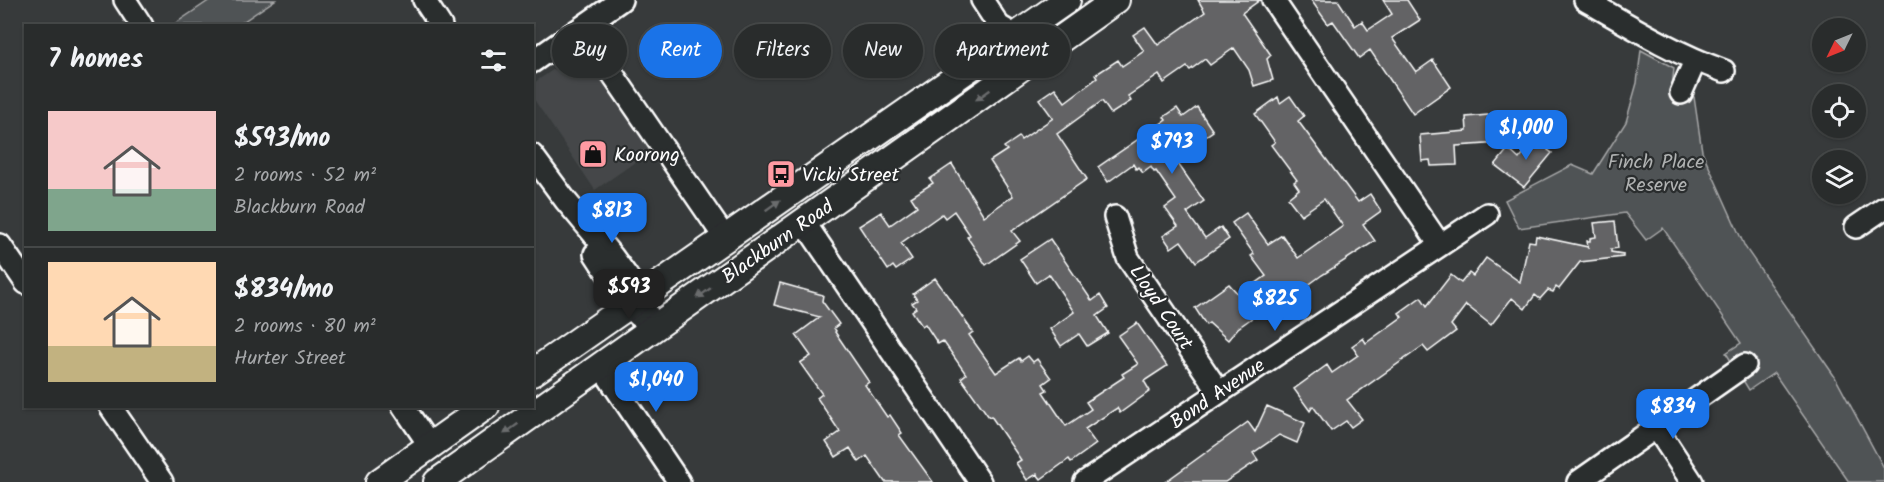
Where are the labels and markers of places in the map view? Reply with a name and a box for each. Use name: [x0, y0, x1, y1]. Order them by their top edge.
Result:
pin: $1,000: [1477, 110, 1575, 161]
pin: $793: [1136, 124, 1208, 175]
shop icon: Koorong: [577, 138, 609, 170]
place label: Koorong: [614, 140, 680, 172]
bus stop icon: Vicki Street: [765, 158, 797, 190]
place label: Vicki Street: [802, 160, 899, 192]
pin: $813: [576, 193, 648, 244]
pin: $593: [593, 269, 665, 320]
pin: $825: [1239, 281, 1311, 332]
pin: $1,040: [607, 362, 705, 413]
pin: $834: [1637, 389, 1709, 440]

